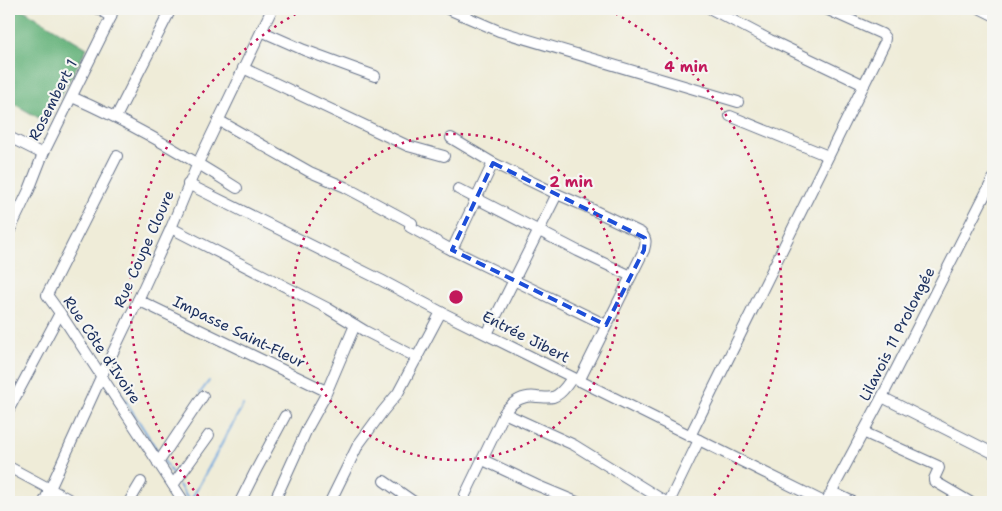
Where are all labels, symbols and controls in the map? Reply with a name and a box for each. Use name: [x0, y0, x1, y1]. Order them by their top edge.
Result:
street label: Rosembert 1: [24, 56, 82, 144]
text: 4 min: [664, 57, 708, 77]
text: 2 min: [549, 172, 593, 192]
street label: Rue Coupe Cloure: [109, 187, 179, 311]
street label: Lilavois 11 Prolongée: [855, 264, 939, 404]
centre of rings: [447, 288, 465, 306]
street label: Impasse Saint-Fleur: [169, 291, 309, 373]
street label: Rue Côte d'Ivoire: [59, 292, 145, 408]
street label: Entrée Jibert: [479, 306, 573, 368]

